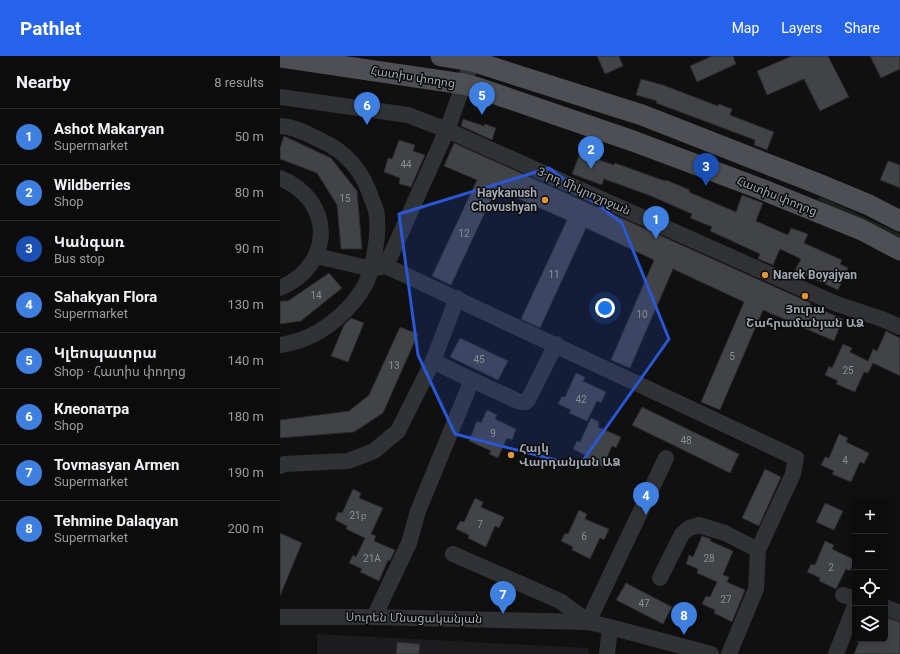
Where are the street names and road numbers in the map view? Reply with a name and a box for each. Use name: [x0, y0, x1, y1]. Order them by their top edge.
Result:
street label: Հատիս փողոց: [370, 63, 456, 91]
street label: 3-րդ միկրոշրջան: [535, 164, 633, 218]
street label: Հատիս փողոց: [735, 174, 819, 218]
street label: Սուրեն Մնացականյան: [346, 610, 482, 626]

